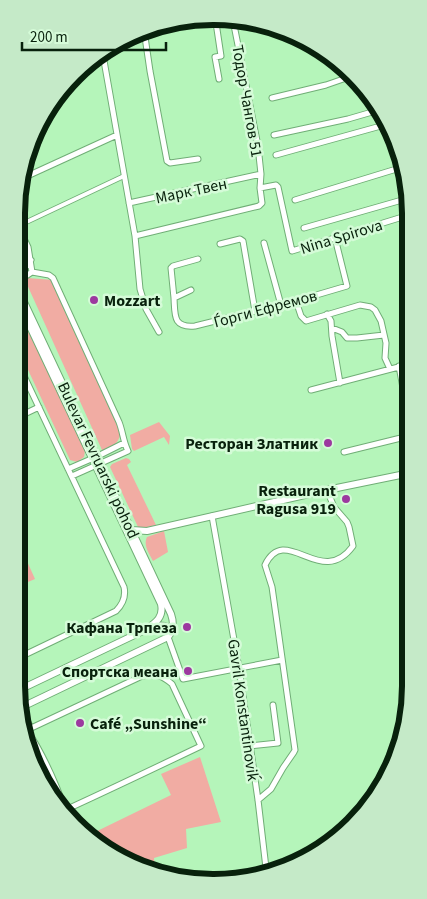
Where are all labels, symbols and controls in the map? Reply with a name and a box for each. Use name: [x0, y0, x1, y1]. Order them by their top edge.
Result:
scale bar: [22, 20, 166, 52]
text: 200 m: [30, 27, 68, 48]
street label: Тодор Чангов 51: [226, 43, 268, 159]
street label: Марк Твен: [153, 173, 229, 209]
street label: Nina Spirova: [297, 214, 385, 260]
street label: Ѓорги Ефремов: [211, 285, 320, 333]
place label: Mozzart: [104, 290, 160, 312]
marker: Mozzart: [88, 294, 100, 306]
street label: Bulevar Fevruarski pohod: [52, 378, 144, 542]
place label: Ресторан Златник: [185, 433, 318, 455]
marker: Ресторан Златник: [322, 437, 334, 449]
place label: Restaurant Ragusa 919: [256, 480, 336, 520]
marker: Restaurant Ragusa 919: [340, 493, 352, 505]
place label: Кафана Трпеза: [66, 617, 177, 639]
marker: Кафана Трпеза: [181, 621, 193, 633]
street label: Gavril Konstantinoviḱ: [222, 638, 264, 783]
place label: Спортска меана: [62, 661, 178, 683]
marker: Спортска меана: [182, 665, 194, 677]
place label: Café „Sunshine“: [90, 713, 207, 735]
marker: Café „Sunshine“: [74, 717, 86, 729]

